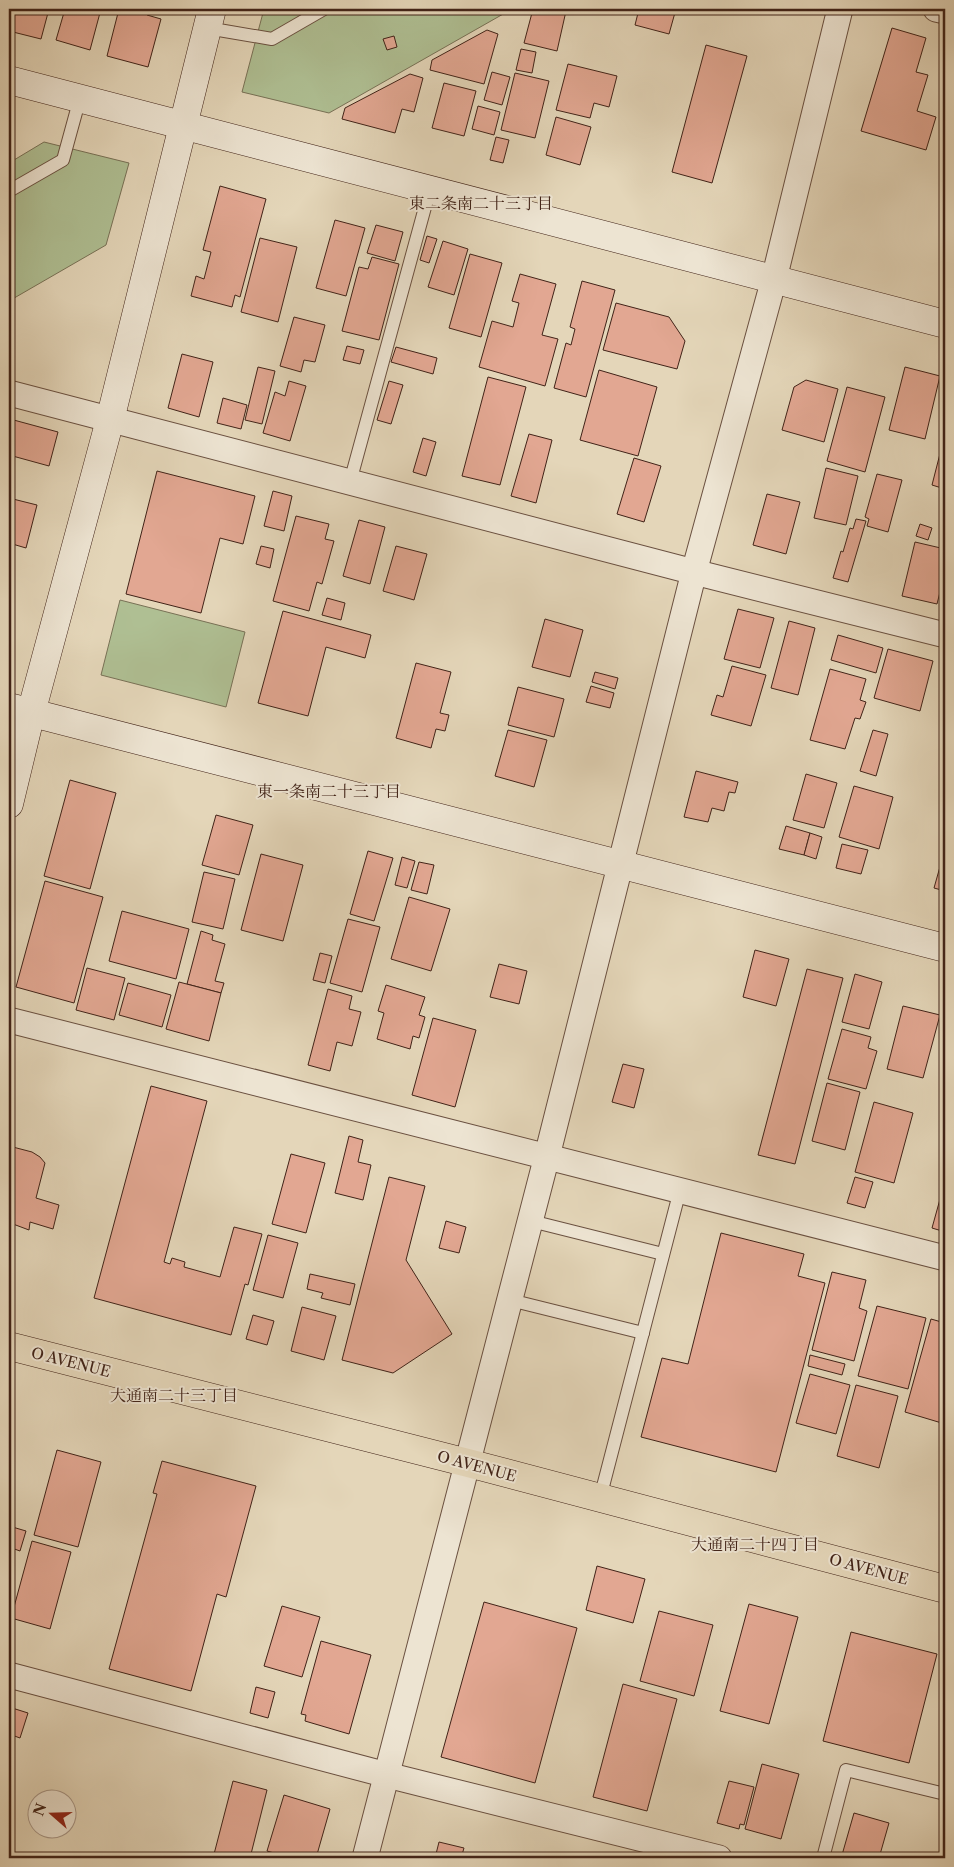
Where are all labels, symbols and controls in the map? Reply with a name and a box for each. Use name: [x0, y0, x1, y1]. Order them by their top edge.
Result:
district label: 東二条南二十三丁目: [409, 193, 553, 213]
district label: 東一条南二十三丁目: [257, 781, 401, 801]
street label: O AVENUE: [29, 1343, 113, 1381]
district label: 大通南二十三丁目: [110, 1385, 238, 1405]
street label: O AVENUE: [435, 1446, 519, 1486]
district label: 大通南二十四丁目: [691, 1534, 819, 1554]
street label: O AVENUE: [827, 1549, 911, 1589]
north arrow: [28, 1790, 78, 1840]
text: N: [29, 1801, 50, 1818]

